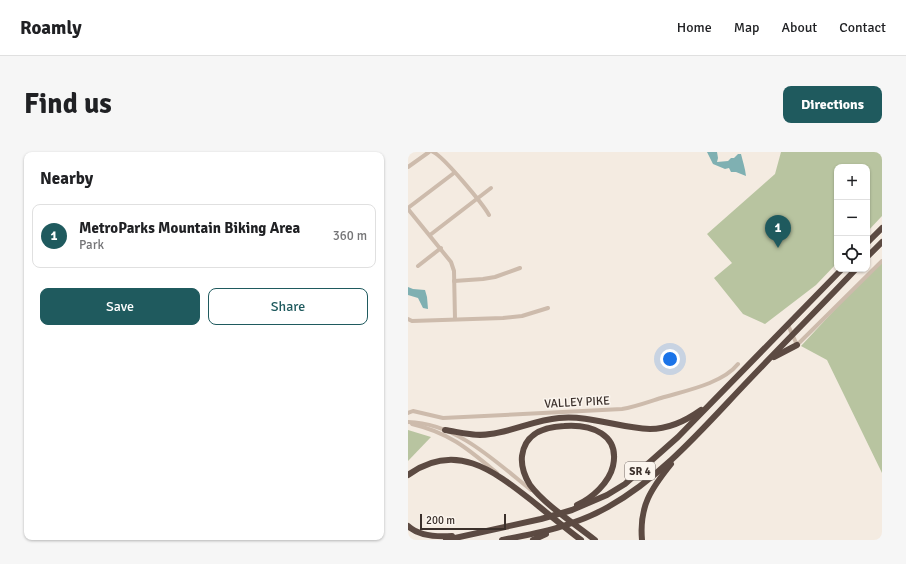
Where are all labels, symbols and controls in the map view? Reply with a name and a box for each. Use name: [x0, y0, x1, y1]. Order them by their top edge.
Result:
text: Roamly: [20, 16, 82, 40]
text: Home: [677, 19, 712, 36]
text: Map: [734, 19, 759, 36]
text: About: [781, 19, 817, 36]
text: Contact: [839, 19, 886, 36]
button: Directions: [783, 86, 882, 123]
text: Find us: [24, 87, 112, 121]
map controls: [834, 164, 870, 272]
button: +: [834, 164, 870, 200]
text: Nearby: [40, 168, 93, 189]
button: −: [834, 200, 870, 236]
pin: 1: [765, 215, 791, 248]
text: MetroParks Mountain Biking Area: [79, 219, 300, 237]
text: 1: [50, 228, 58, 244]
text: 360 m: [333, 228, 367, 244]
button: locate: [834, 236, 870, 272]
text: Park: [79, 237, 104, 253]
button: Save: [40, 288, 200, 325]
button: Share: [208, 288, 368, 325]
your location: [660, 349, 680, 369]
street label: VALLEY PIKE: [544, 393, 610, 412]
road number: SR 4: [625, 462, 655, 480]
scale bar: [420, 512, 506, 531]
text: 200 m: [426, 514, 455, 527]

